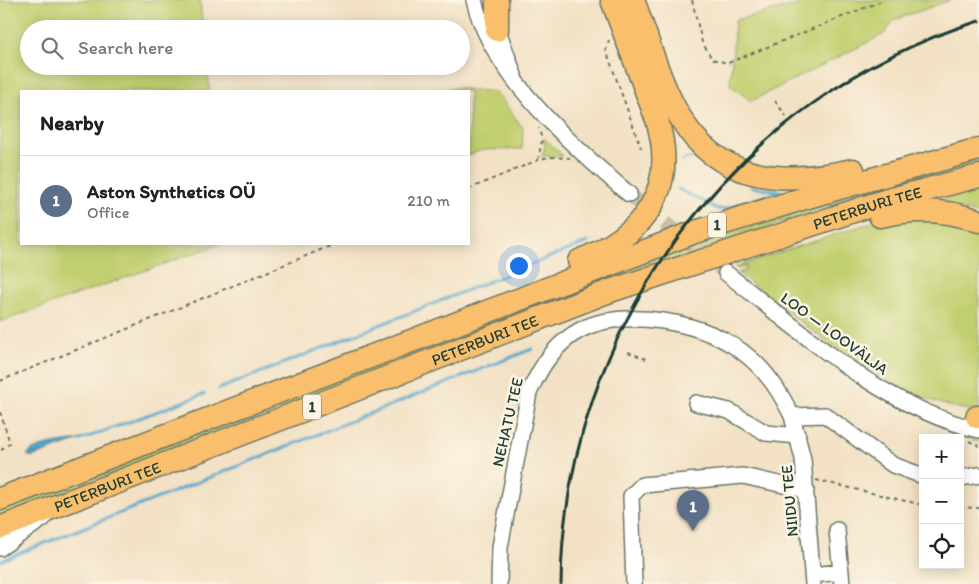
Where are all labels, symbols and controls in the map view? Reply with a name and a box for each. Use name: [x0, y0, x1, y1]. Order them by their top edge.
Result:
search box: [20, 20, 470, 75]
icon: search: [38, 34, 66, 62]
text: Search here: [78, 36, 173, 59]
text: Nearby: [40, 110, 104, 135]
text: Aston Synthetics OÜ: [87, 180, 256, 203]
street label: PETERBURI TEE: [811, 182, 924, 234]
text: 1: [52, 191, 60, 210]
text: 210 m: [407, 191, 450, 210]
text: Office: [87, 203, 129, 222]
road number: 1: [708, 212, 726, 238]
your location: [506, 253, 532, 279]
street label: LOO — LOOVÄLJA: [777, 288, 892, 379]
street label: PETERBURI TEE: [429, 311, 541, 369]
street label: NEHATU TEE: [488, 376, 527, 469]
road number: 1: [303, 394, 321, 420]
map controls: [919, 434, 964, 569]
button: +: [919, 434, 964, 479]
street label: PETERBURI TEE: [51, 457, 164, 516]
street label: NIIDU TEE: [777, 464, 802, 538]
button: −: [919, 479, 964, 524]
pin: 1: [677, 490, 709, 531]
button: locate: [919, 524, 964, 569]

